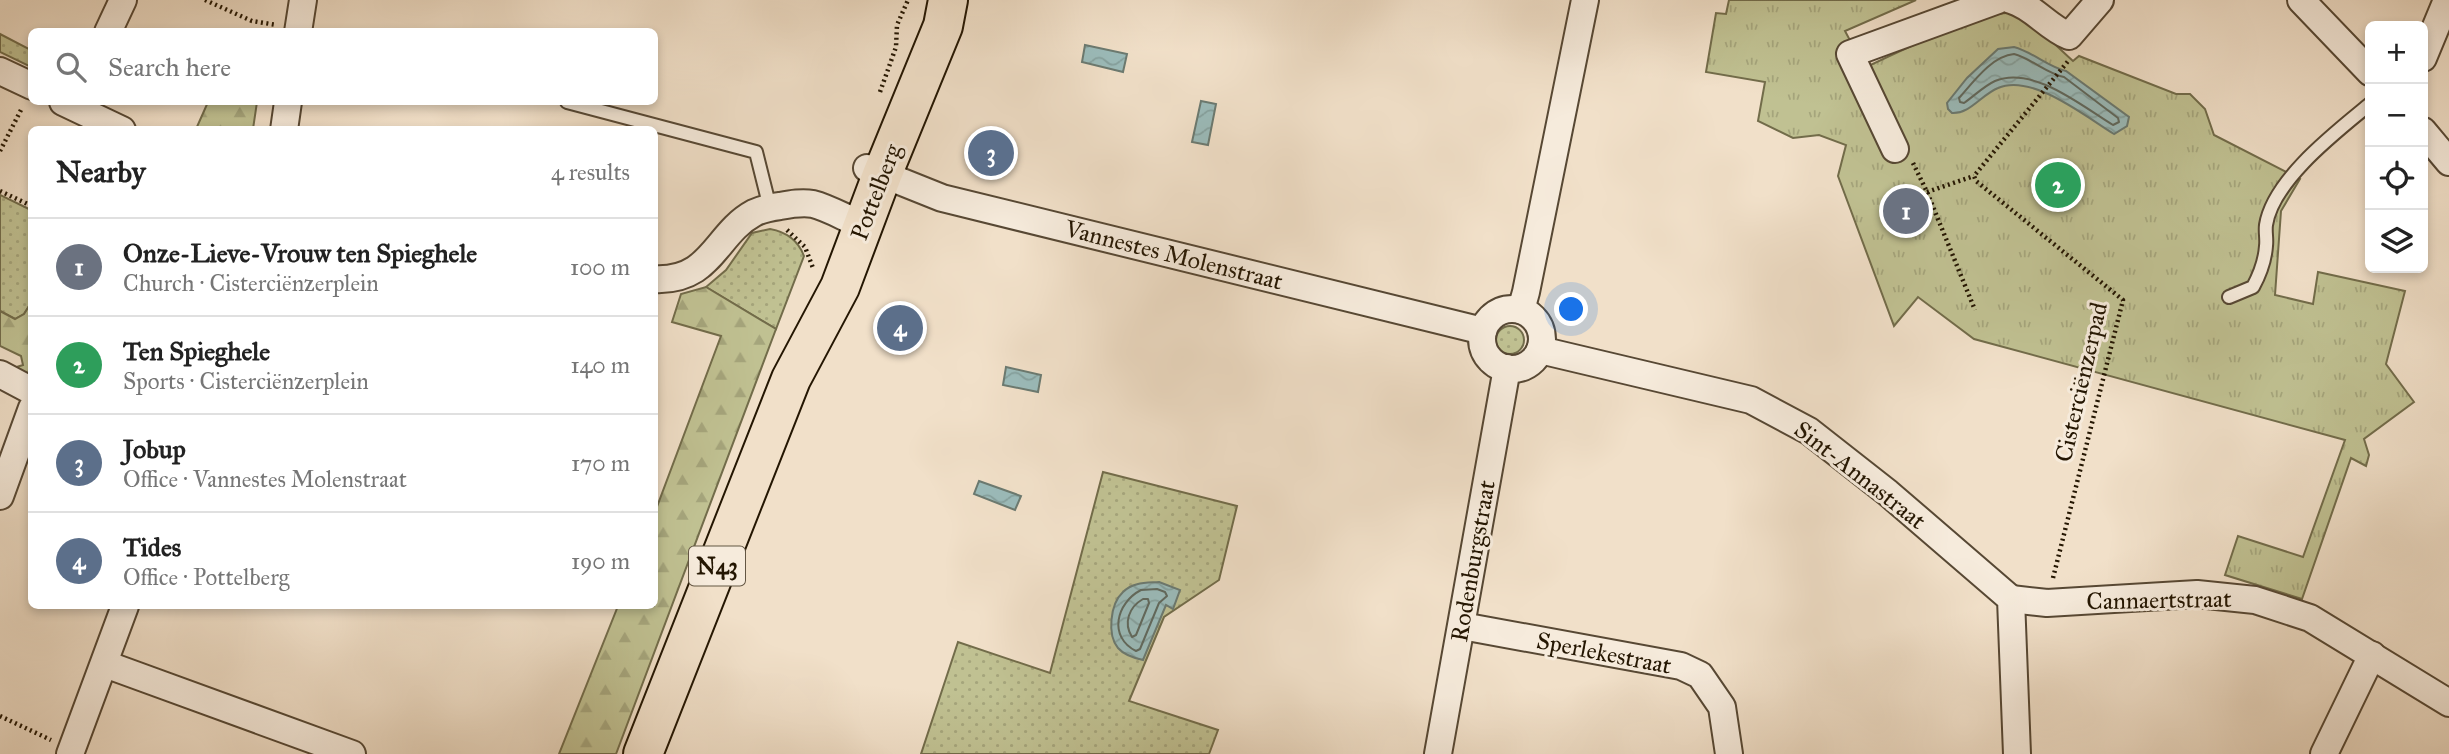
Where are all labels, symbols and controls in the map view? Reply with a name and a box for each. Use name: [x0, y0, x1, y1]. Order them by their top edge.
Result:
map controls: [2365, 21, 2428, 273]
button: +: [2365, 21, 2428, 84]
search box: [28, 28, 658, 105]
icon: search: [52, 48, 90, 86]
text: Search here: [108, 51, 231, 83]
button: −: [2365, 84, 2428, 147]
pin: 3: [968, 127, 1014, 179]
street label: Pottelberg: [844, 139, 908, 244]
button: locate: [2365, 147, 2428, 210]
text: Nearby: [56, 154, 146, 190]
text: 4 results: [551, 158, 630, 186]
pin: 2: [2035, 159, 2081, 211]
pin: 1: [1883, 185, 1929, 237]
button: layers: [2365, 210, 2428, 273]
street label: Vannestes Molenstraat: [1061, 213, 1286, 297]
text: Onze-Lieve-Vrouw ten Spieghele: [123, 237, 477, 269]
text: 1: [74, 253, 84, 281]
text: 100 m: [570, 253, 630, 281]
text: Church · Cisterciënzerplein: [123, 269, 379, 297]
your location: [1554, 292, 1588, 326]
street label: Cisterciënzerpad: [2048, 299, 2114, 465]
pin: 4: [877, 302, 923, 354]
text: Ten Spieghele: [123, 335, 270, 367]
text: 2: [73, 351, 85, 379]
text: 140 m: [570, 351, 630, 379]
text: Sports · Cisterciënzerplein: [123, 367, 369, 395]
street label: Sint-Annastraat: [1788, 414, 1932, 536]
text: Jobup: [123, 433, 186, 465]
text: 3: [74, 449, 84, 477]
text: 170 m: [571, 449, 630, 477]
text: Office · Vannestes Molenstraat: [123, 465, 407, 493]
street label: Rodenburgstraat: [1444, 477, 1502, 644]
text: Tides: [123, 531, 181, 563]
road number: N43: [689, 546, 745, 586]
text: 4: [73, 547, 85, 575]
text: 190 m: [571, 547, 630, 575]
text: Office · Pottelberg: [123, 563, 290, 591]
street label: Cannaertstraat: [2086, 584, 2232, 616]
street label: Sperlekestraat: [1534, 625, 1675, 681]

